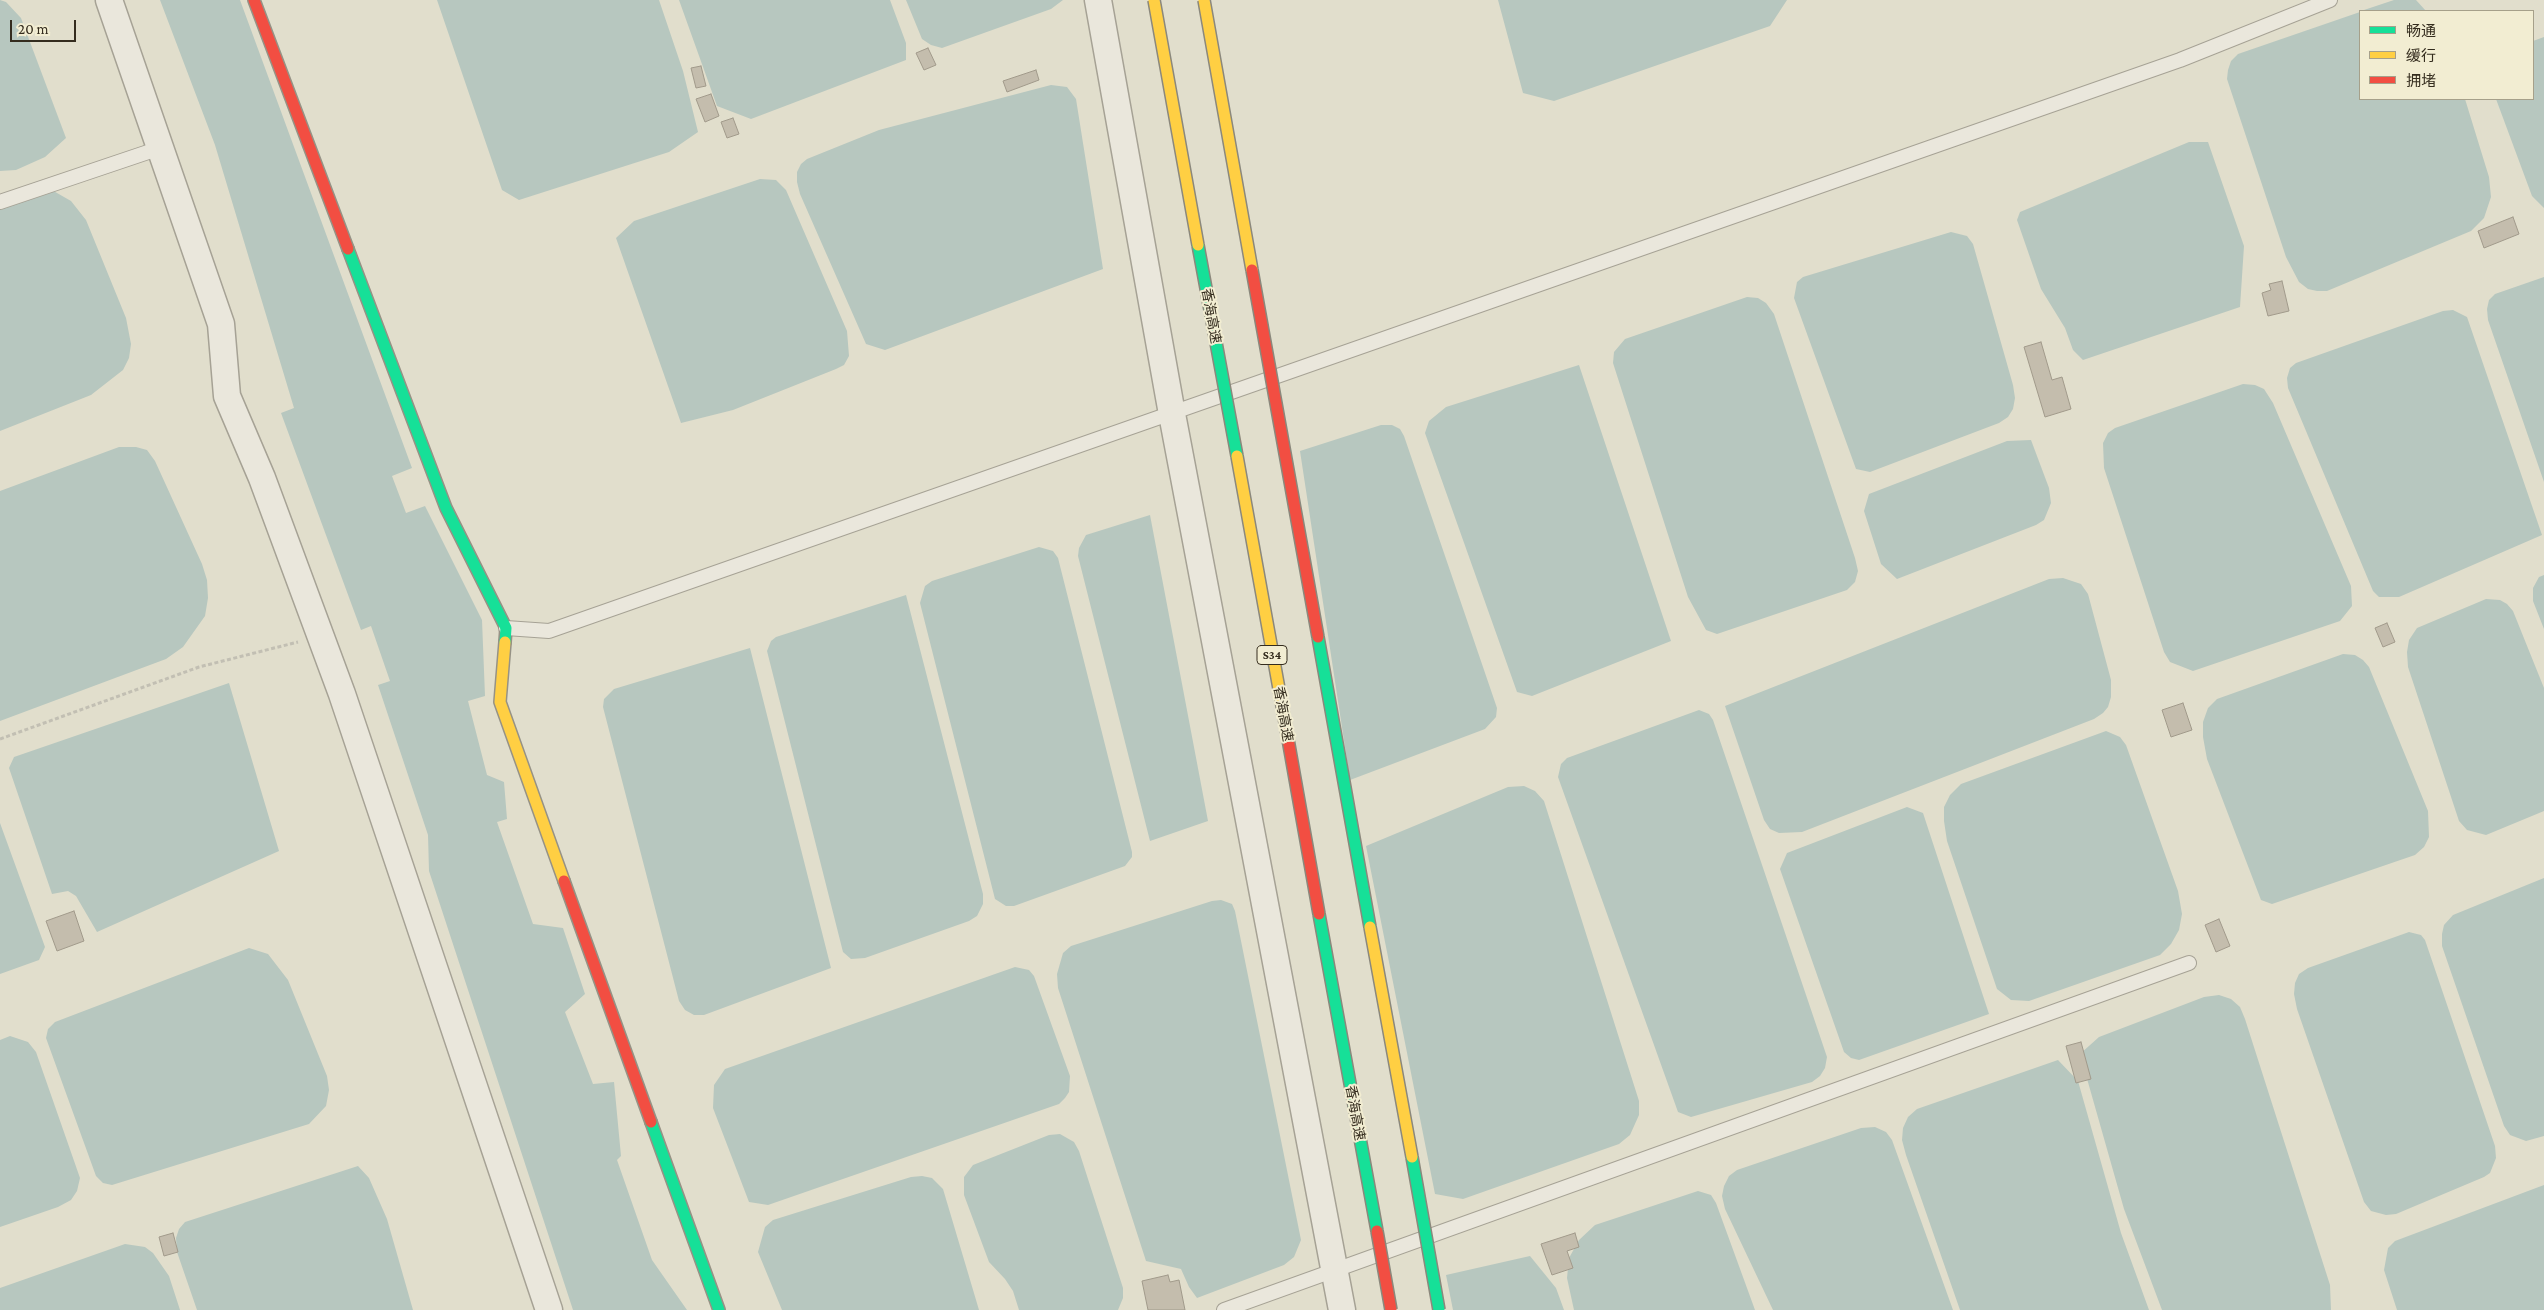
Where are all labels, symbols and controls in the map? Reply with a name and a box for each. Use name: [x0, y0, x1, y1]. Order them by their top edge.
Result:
scale bar: [12, 10, 79, 42]
legend: [2359, 10, 2534, 100]
text: 20 m: [18, 21, 49, 37]
text: 畅通: [2406, 23, 2436, 39]
text: 缓行: [2406, 48, 2436, 64]
text: 拥堵: [2406, 73, 2436, 89]
street label: 香海高速: [1198, 287, 1224, 345]
road number: S34: [1257, 646, 1287, 664]
street label: 香海高速: [1270, 685, 1296, 743]
street label: 香海高速: [1342, 1084, 1368, 1142]

